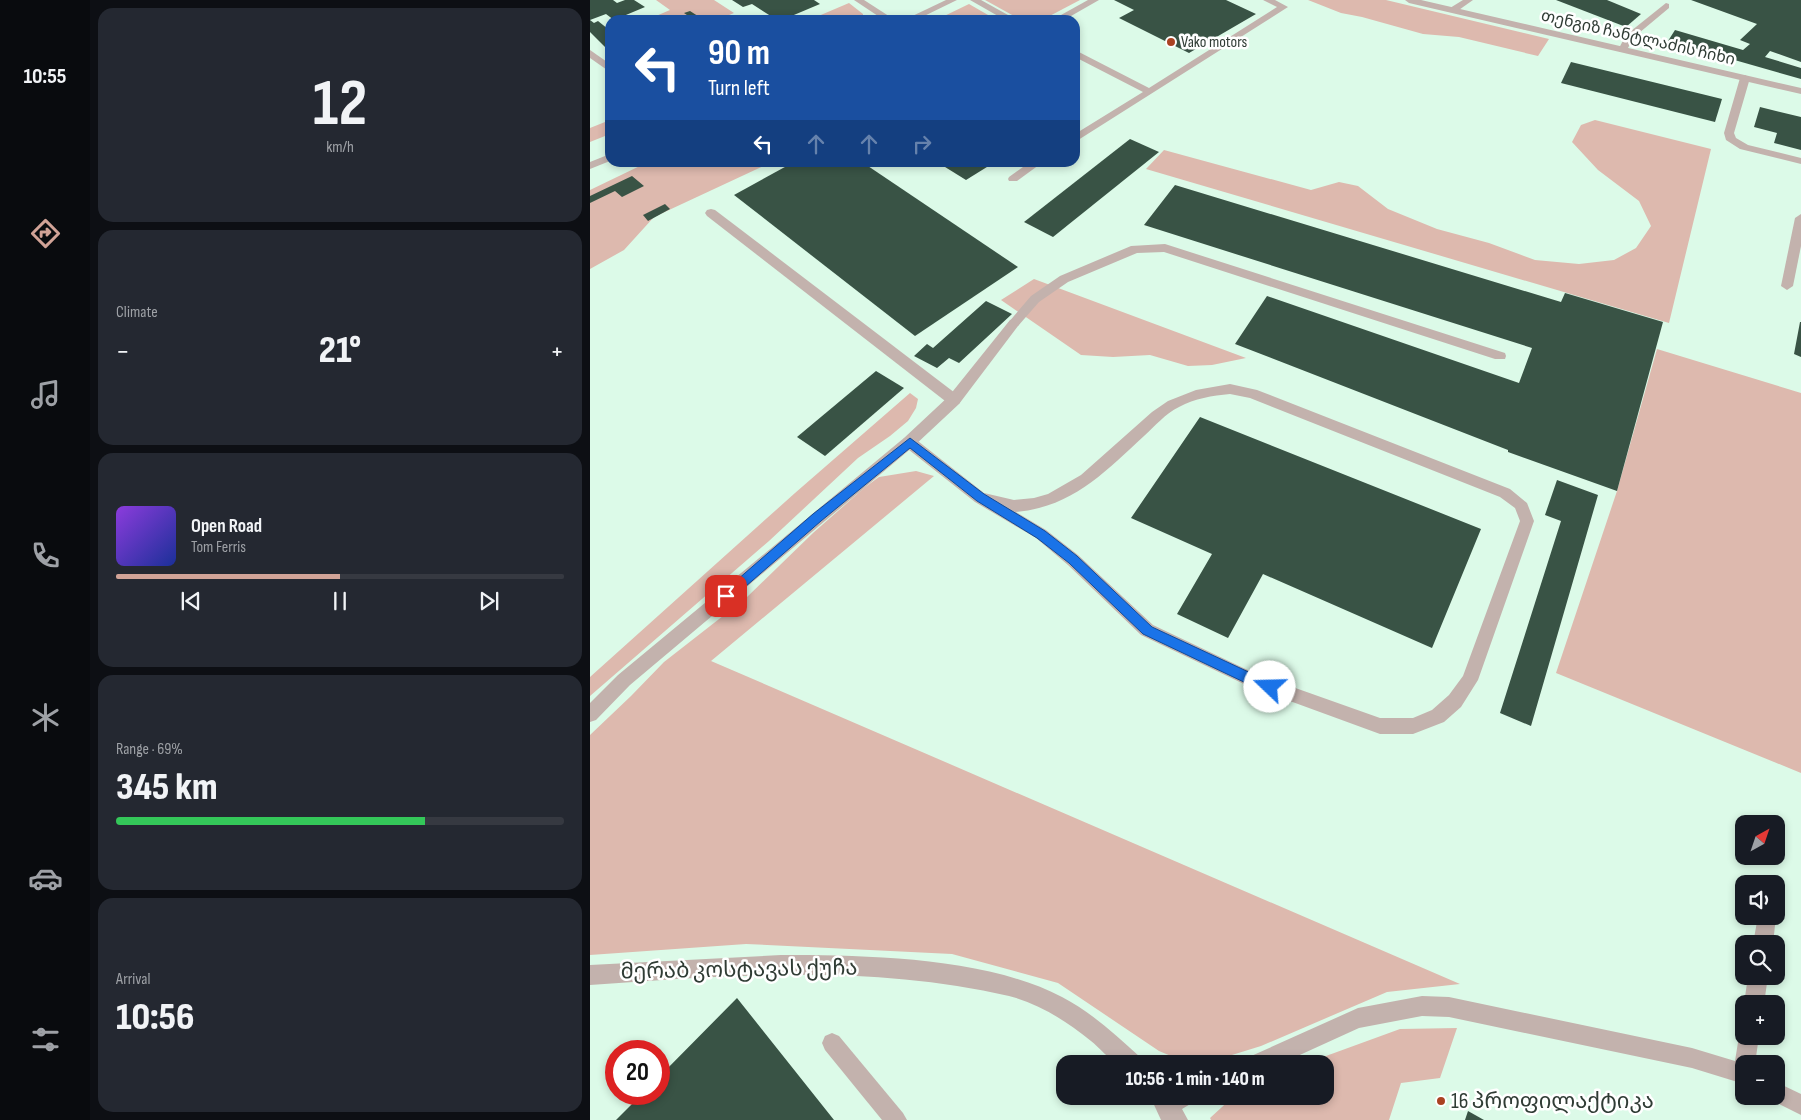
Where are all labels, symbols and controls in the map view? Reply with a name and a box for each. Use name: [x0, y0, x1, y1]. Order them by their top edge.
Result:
street label: თენგიზ ჩანტლაძის ჩიხი: [1539, 6, 1737, 70]
text: 90 m: [708, 32, 770, 75]
place label: Vako motors: [1181, 33, 1248, 52]
icon: left: [625, 35, 690, 100]
marker: Vako motors: [1165, 36, 1177, 48]
text: 10:55: [23, 63, 67, 90]
text: 12: [313, 66, 367, 144]
text: Turn left: [708, 75, 770, 102]
icon: left: [749, 130, 777, 158]
icon: ahead: [802, 130, 830, 158]
icon: ahead: [855, 130, 883, 158]
icon: right: [908, 130, 936, 158]
text: km/h: [326, 138, 354, 157]
icon: directions: [28, 216, 63, 251]
text: Climate: [116, 303, 158, 322]
text: 21°: [319, 328, 361, 373]
text: −: [116, 335, 130, 368]
text: +: [550, 335, 564, 368]
icon: music: [28, 377, 63, 412]
text: Open Road: [191, 515, 262, 538]
icon: phone: [28, 538, 63, 573]
text: Tom Ferris: [191, 538, 246, 557]
pin: [705, 575, 747, 617]
icon: arrive: [712, 582, 740, 610]
icon: previous: [177, 587, 205, 615]
icon: pause: [326, 587, 354, 615]
icon: next: [475, 587, 503, 615]
position arrow: [1243, 660, 1295, 712]
icon: climate: [28, 700, 63, 735]
text: Range · 69%: [116, 740, 183, 759]
text: 345 km: [116, 765, 218, 810]
north arrow: [1735, 815, 1785, 865]
map controls: [1735, 815, 1785, 1105]
icon: car: [28, 861, 63, 896]
button: sound: [1735, 875, 1785, 925]
button: search: [1735, 935, 1785, 985]
street label: მერაბ კოსტავას ქუჩა: [620, 954, 858, 986]
text: Arrival: [116, 970, 150, 989]
text: 10:56: [116, 995, 195, 1040]
button: +: [1735, 995, 1785, 1045]
icon: filters: [28, 1022, 63, 1057]
speed limit sign: 20: [605, 1040, 670, 1105]
button: −: [1735, 1055, 1785, 1105]
text: 10:56 · 1 min · 140 m: [1125, 1068, 1265, 1091]
place label: 16 პროფილაქტიკა: [1451, 1088, 1654, 1115]
marker: 16 პროფილაქტიკა: [1435, 1095, 1447, 1107]

